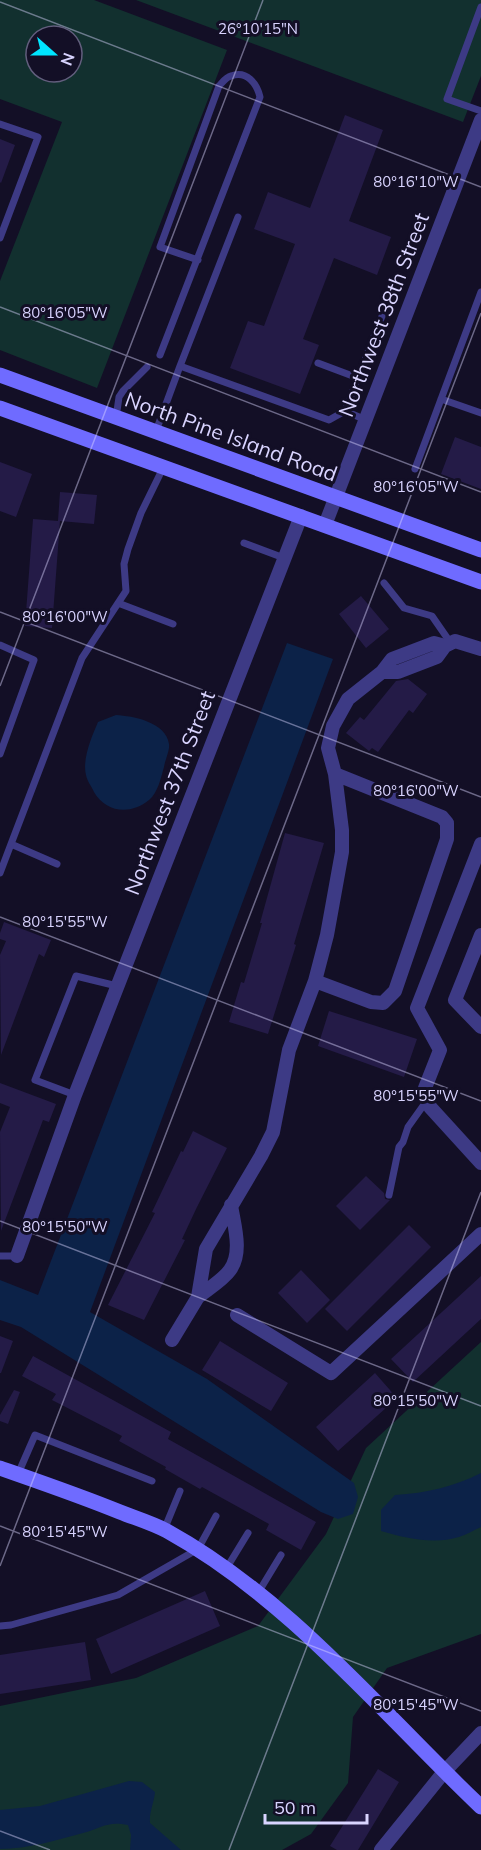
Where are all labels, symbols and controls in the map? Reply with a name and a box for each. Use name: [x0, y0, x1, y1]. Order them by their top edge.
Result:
text: 26°10'15"N: [218, 19, 298, 38]
north arrow: [24, 24, 84, 84]
text: N: [57, 50, 80, 69]
text: 80°16'10"W: [373, 172, 459, 191]
street label: Northwest 38th Street: [332, 209, 434, 420]
text: 80°16'05"W: [22, 303, 108, 322]
street label: North Pine Island Road: [122, 386, 341, 487]
text: 80°16'05"W: [373, 477, 459, 496]
text: 80°16'00"W: [22, 607, 108, 626]
street label: Northwest 37th Street: [118, 687, 220, 898]
text: 80°16'00"W: [373, 781, 459, 800]
text: 80°15'55"W: [22, 912, 108, 931]
text: 80°15'55"W: [373, 1086, 459, 1105]
text: 80°15'50"W: [22, 1217, 108, 1236]
text: 80°15'50"W: [373, 1391, 459, 1410]
text: 80°15'45"W: [22, 1522, 108, 1541]
text: 80°15'45"W: [373, 1695, 459, 1714]
scale bar: [265, 1787, 367, 1825]
text: 50 m: [274, 1796, 316, 1819]

